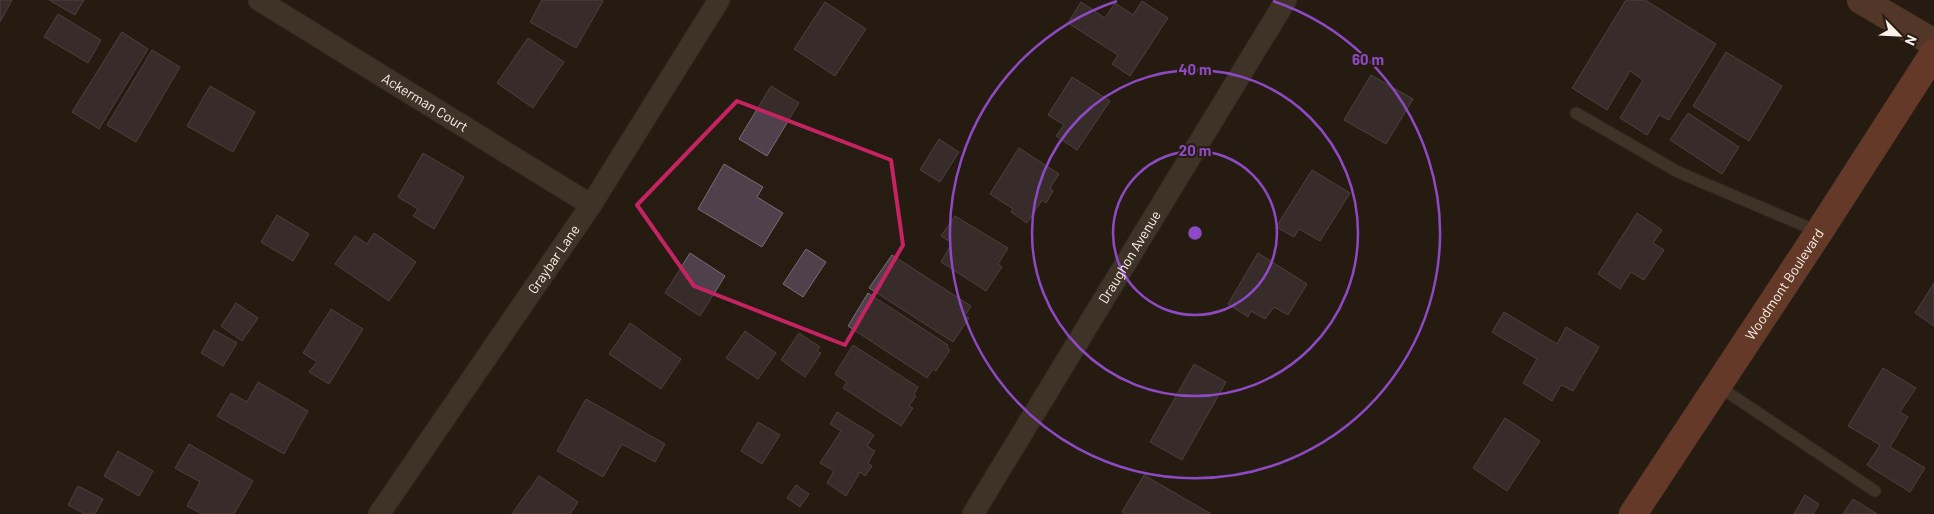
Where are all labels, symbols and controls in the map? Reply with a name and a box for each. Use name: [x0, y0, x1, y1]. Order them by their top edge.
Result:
north arrow: [1874, 10, 1924, 60]
text: N: [1902, 33, 1921, 48]
text: 60 m: [1352, 50, 1384, 68]
text: 40 m: [1178, 60, 1212, 78]
street label: Ackerman Court: [379, 69, 471, 135]
text: 20 m: [1179, 141, 1211, 159]
street label: Draughon Avenue: [1094, 207, 1164, 306]
street label: Graybar Lane: [524, 221, 583, 297]
centre of rings: [1186, 224, 1204, 242]
street label: Woodmont Boulevard: [1741, 225, 1827, 343]

